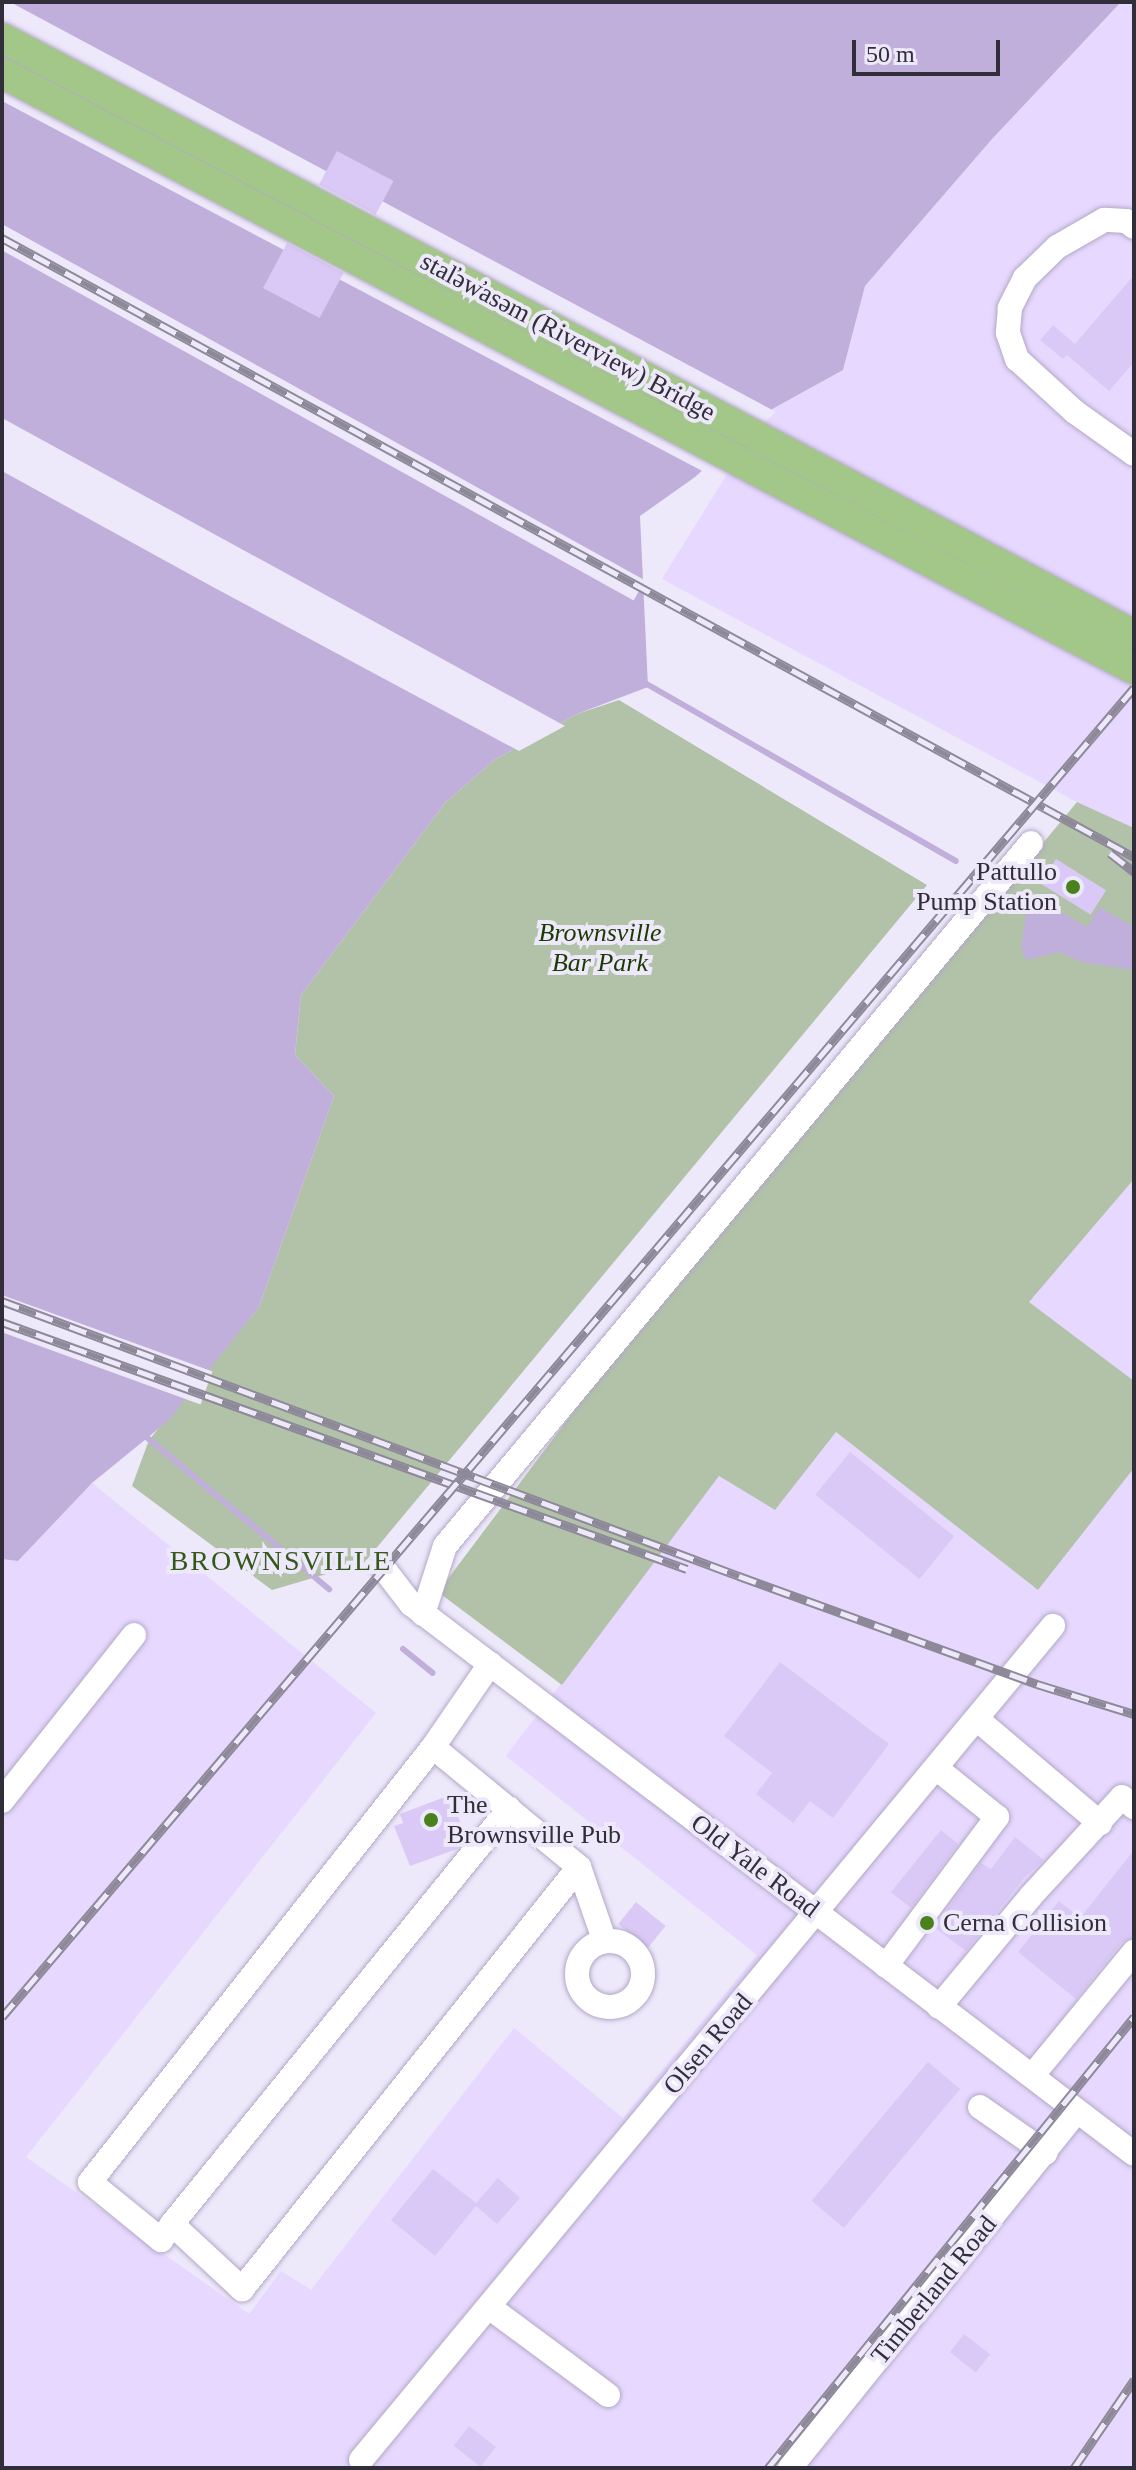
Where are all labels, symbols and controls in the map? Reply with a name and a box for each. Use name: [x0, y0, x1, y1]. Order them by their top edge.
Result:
scale bar: [856, 24, 1004, 74]
text: 50 m: [866, 41, 915, 67]
street label: stal̕əw̓asəm (Riverview) Bridge: [415, 246, 721, 428]
place label: Pattullo Pump Station: [916, 856, 1057, 918]
marker: Pattullo Pump Station: [1064, 878, 1082, 896]
park label: Brownsville Bar Park: [538, 917, 662, 978]
district label: BROWNSVILLE: [170, 1544, 392, 1578]
place label: The Brownsville Pub: [447, 1789, 621, 1850]
street label: Old Yale Road: [684, 1807, 826, 1925]
marker: The Brownsville Pub: [422, 1811, 440, 1829]
place label: Cerna Collision: [943, 1907, 1107, 1939]
marker: Cerna Collision: [918, 1914, 936, 1932]
street label: Olsen Road: [657, 1987, 759, 2101]
street label: Timberland Road: [865, 2210, 1003, 2370]

